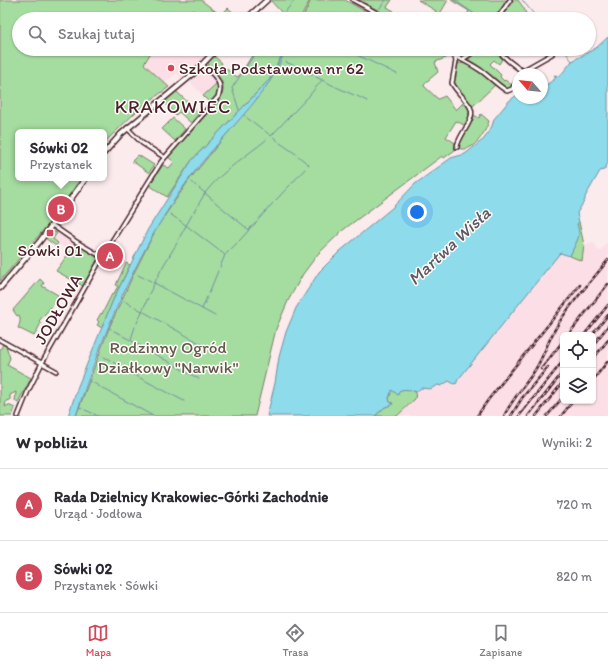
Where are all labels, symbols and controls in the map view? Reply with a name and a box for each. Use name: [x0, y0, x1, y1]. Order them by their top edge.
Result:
search box: [12, 12, 596, 56]
icon: search: [26, 23, 48, 45]
text: Szukaj tutaj: [58, 25, 135, 43]
place label: Szkoła Podstawowa nr 62: [179, 58, 364, 78]
marker: Szkoła Podstawowa nr 62: [166, 63, 176, 73]
north arrow: [512, 68, 548, 104]
district label: KRAKOWIEC: [115, 95, 231, 118]
popup: [15, 129, 107, 181]
text: Sówki 02: [30, 139, 88, 157]
text: Przystanek: [30, 157, 92, 172]
pin: B: [48, 194, 74, 224]
water label: Martwa Wisła: [403, 202, 495, 290]
your location: [407, 202, 427, 222]
marker: Sówki 01: [45, 228, 55, 238]
place label: Sówki 01: [17, 240, 83, 260]
pin: A: [97, 241, 123, 271]
street label: JODŁOWA: [30, 270, 86, 348]
map controls: [560, 332, 596, 404]
button: locate: [560, 332, 596, 368]
park label: Rodzinny Ogród Działkowy "Narwik": [97, 337, 239, 377]
button: layers: [560, 368, 596, 404]
text: W pobliżu: [16, 432, 87, 452]
text: Wyniki: 2: [542, 435, 592, 450]
text: Rada Dzielnicy Krakowiec-Górki Zachodnie: [54, 488, 328, 506]
text: A: [25, 497, 33, 512]
text: 720 m: [557, 497, 592, 512]
text: Urząd · Jodłowa: [54, 506, 142, 521]
text: Sówki 02: [54, 560, 112, 578]
text: B: [25, 569, 33, 584]
text: 820 m: [556, 569, 592, 584]
text: Przystanek · Sówki: [54, 578, 158, 593]
tab: Mapa: [86, 622, 111, 659]
tab: Trasa: [283, 622, 308, 659]
tab: Zapisane: [480, 622, 522, 659]

